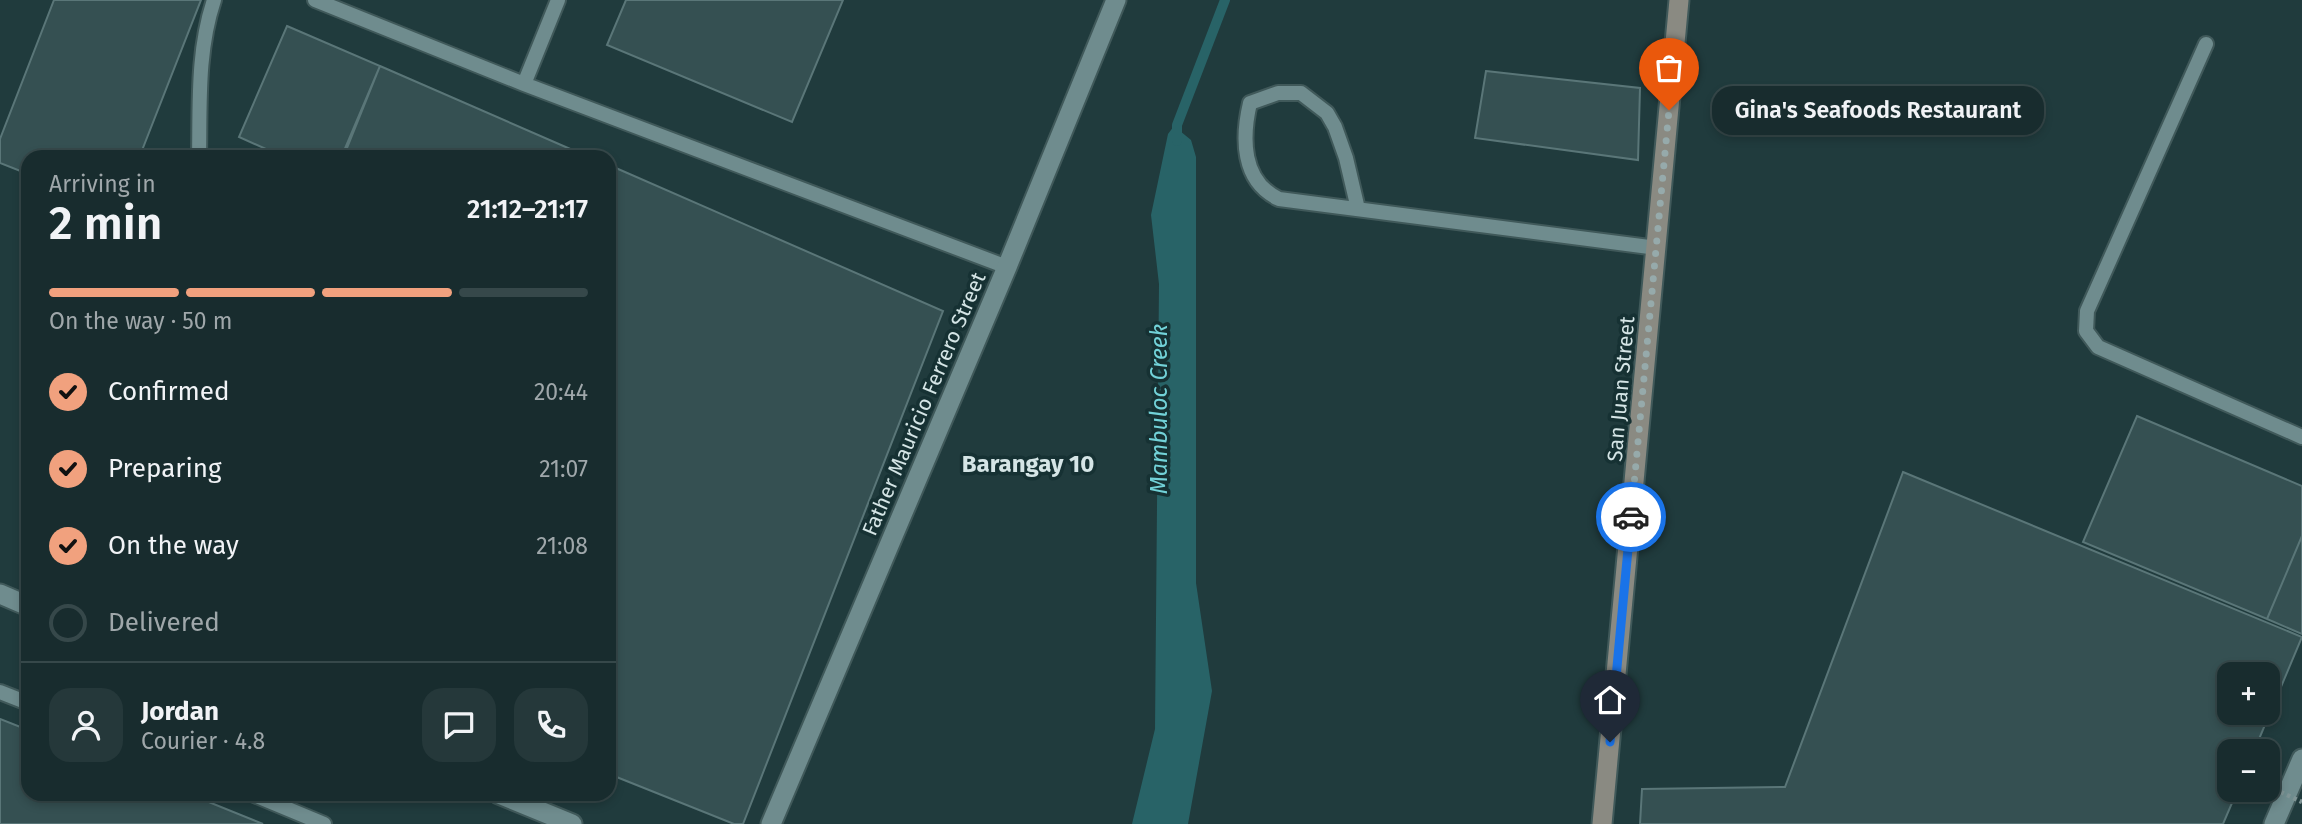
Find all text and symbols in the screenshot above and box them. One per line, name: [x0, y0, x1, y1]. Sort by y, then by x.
pin: [1639, 38, 1699, 110]
icon: bag: [1650, 49, 1688, 87]
callout: Gina's Seafoods Restaurant: [1711, 86, 2044, 134]
text: Gina's Seafoods Restaurant: [1735, 96, 2021, 124]
text: Arriving in: [49, 170, 156, 198]
text: 21:12–21:17: [467, 194, 588, 225]
text: 2 min: [49, 196, 162, 251]
street label: Father Mauricio Ferrero Street: [857, 268, 992, 540]
text: On the way · 50 m: [49, 307, 232, 335]
street label: San Juan Street: [1602, 315, 1640, 463]
water label: Mambuloc Creek: [1145, 324, 1173, 494]
icon: check: [49, 373, 87, 411]
text: Confirmed: [108, 376, 229, 407]
text: 20:44: [534, 378, 588, 406]
icon: check: [49, 450, 87, 488]
district label: Barangay 10: [962, 450, 1094, 478]
text: Preparing: [108, 453, 221, 484]
text: 21:07: [539, 455, 588, 483]
courier: [1596, 482, 1666, 552]
icon: car: [1612, 498, 1650, 536]
icon: check: [49, 527, 87, 565]
text: On the way: [108, 530, 239, 561]
text: 21:08: [536, 532, 588, 560]
text: Delivered: [108, 607, 220, 638]
map controls: [2217, 662, 2280, 802]
button: +: [2217, 662, 2280, 725]
pin: [1580, 670, 1640, 742]
icon: home: [1591, 681, 1629, 719]
button: person: [49, 688, 123, 762]
button: chat: [422, 688, 496, 762]
button: phone: [514, 688, 588, 762]
text: Jordan: [141, 696, 219, 727]
text: Courier · 4.8: [141, 727, 265, 755]
button: −: [2217, 739, 2280, 802]

